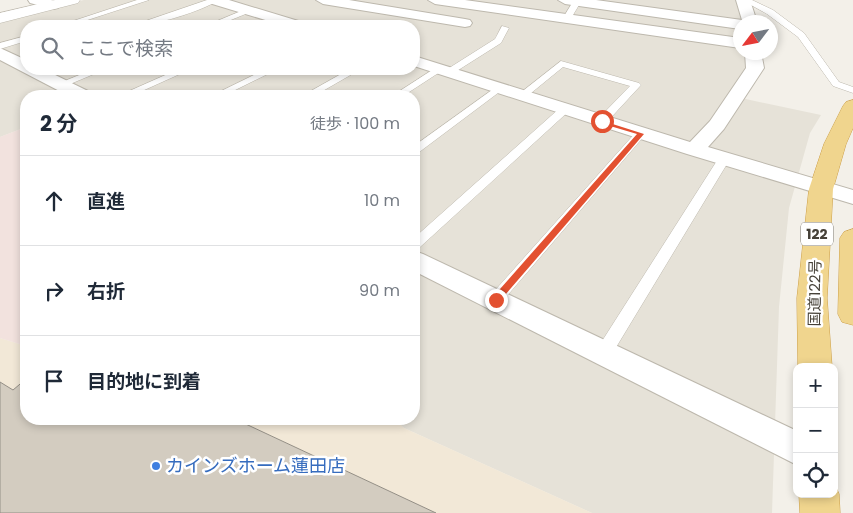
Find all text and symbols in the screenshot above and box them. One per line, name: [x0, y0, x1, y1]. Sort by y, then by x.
north arrow: [733, 15, 778, 60]
search box: [20, 20, 420, 75]
icon: search: [38, 34, 66, 62]
text: ここで検索: [78, 35, 173, 62]
text: 2 分: [40, 109, 77, 138]
route start: [591, 110, 614, 133]
text: 徒歩 · 100 m: [310, 112, 400, 135]
icon: ahead: [40, 187, 68, 215]
text: 直進: [87, 188, 125, 215]
text: 10 m: [364, 189, 400, 212]
road number: 122: [801, 222, 833, 245]
street label: 国道122号: [803, 259, 826, 327]
icon: right: [40, 277, 68, 305]
text: 右折: [87, 278, 125, 305]
text: 90 m: [359, 279, 400, 302]
route end: [485, 289, 508, 312]
map controls: [793, 363, 838, 498]
button: +: [793, 363, 838, 408]
icon: arrive: [40, 367, 68, 395]
text: 目的地に到着: [87, 368, 201, 395]
button: −: [793, 408, 838, 453]
place label: カインズホーム蓮田店: [166, 453, 345, 478]
button: locate: [793, 453, 838, 498]
marker: カインズホーム蓮田店: [150, 460, 162, 472]

